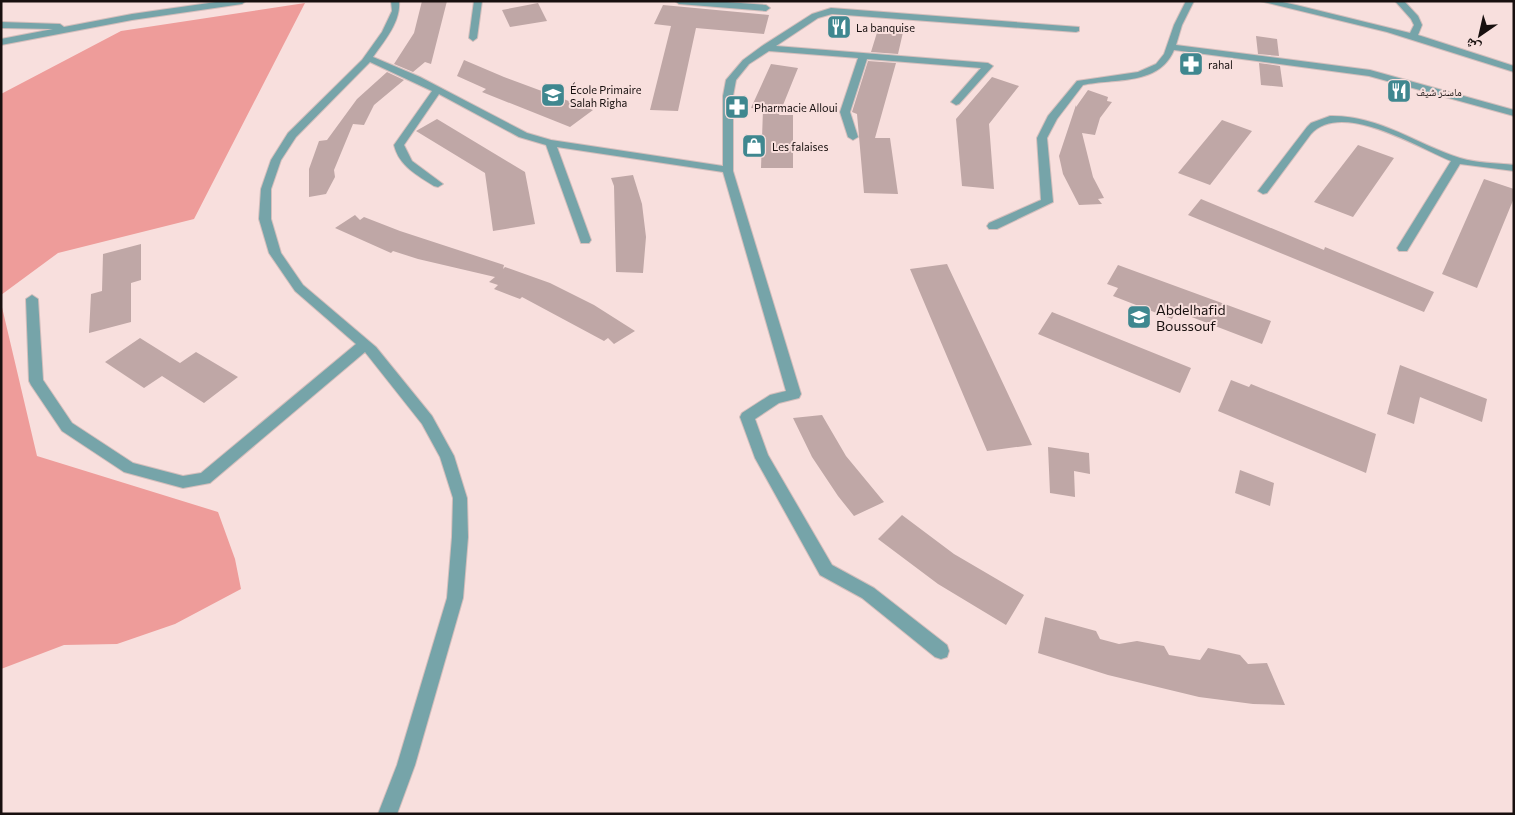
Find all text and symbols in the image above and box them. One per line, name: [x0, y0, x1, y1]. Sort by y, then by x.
north arrow: [1455, 10, 1505, 60]
restaurant icon: La banquise: [826, 14, 852, 40]
place label: La banquise: [856, 21, 915, 34]
text: ش: [1461, 34, 1484, 57]
pharmacy icon: rahal: [1178, 51, 1204, 77]
place label: rahal: [1208, 58, 1233, 71]
restaurant icon: ماستر شيف: [1386, 78, 1412, 104]
school or university icon: École Primaire Salah Righa: [540, 82, 566, 108]
place label: École Primaire Salah Righa: [570, 82, 642, 109]
place label: ماستر شيف: [1416, 85, 1462, 98]
pharmacy icon: Pharmacie Alloui: [724, 94, 750, 120]
place label: Pharmacie Alloui: [754, 101, 838, 114]
shop icon: Les falaises: [741, 133, 767, 159]
place label: Les falaises: [772, 140, 828, 153]
place label: Abdelhafid Boussouf: [1156, 301, 1226, 334]
school or university icon: Abdelhafid Boussouf: [1126, 304, 1152, 330]

